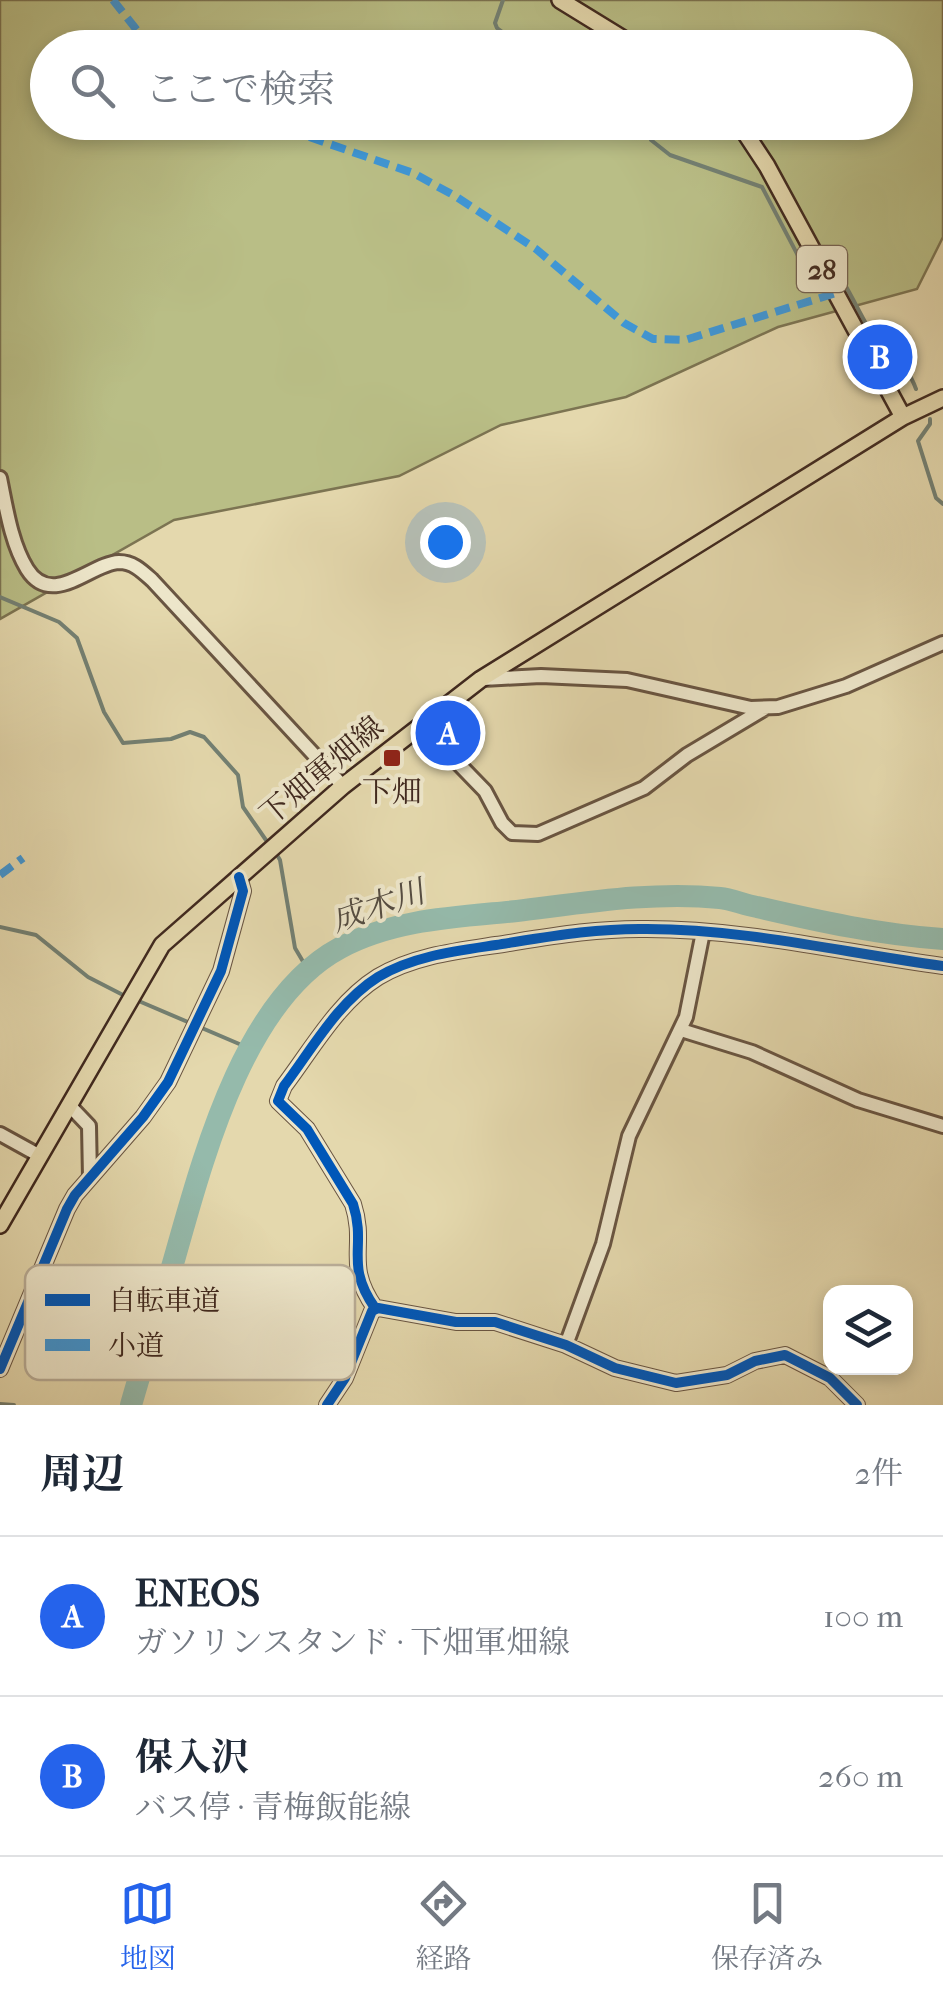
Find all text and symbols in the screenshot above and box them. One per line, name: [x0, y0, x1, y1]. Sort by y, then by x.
search box: [30, 30, 913, 140]
icon: search: [65, 58, 120, 113]
text: ここで検索: [145, 67, 335, 112]
road number: 28: [797, 246, 847, 292]
pin: B: [848, 320, 912, 394]
your location: [420, 517, 471, 568]
pin: A: [416, 696, 480, 770]
street label: 下畑軍畑線: [253, 709, 391, 833]
marker: 下畑: [381, 747, 403, 769]
place label: 下畑: [362, 774, 422, 810]
water label: 成木川: [327, 872, 432, 939]
legend: [25, 1265, 355, 1380]
text: 自転車道: [108, 1284, 220, 1317]
map controls: [823, 1285, 913, 1375]
button: layers: [823, 1285, 913, 1375]
text: 小道: [108, 1329, 164, 1362]
text: 周辺: [40, 1450, 124, 1499]
text: 2件: [855, 1455, 903, 1492]
text: ENEOS: [135, 1571, 260, 1616]
text: A: [62, 1598, 83, 1635]
text: 100 m: [823, 1598, 903, 1635]
text: ガソリンスタンド · 下畑軍畑線: [135, 1624, 570, 1661]
text: 保入沢: [135, 1735, 249, 1780]
text: B: [62, 1758, 83, 1795]
text: 260 m: [818, 1758, 903, 1795]
text: バス停 · 青梅飯能線: [135, 1789, 411, 1826]
tab: 地図: [120, 1876, 176, 1976]
tab: 経路: [415, 1876, 471, 1976]
tab: 保存済み: [711, 1876, 823, 1976]

